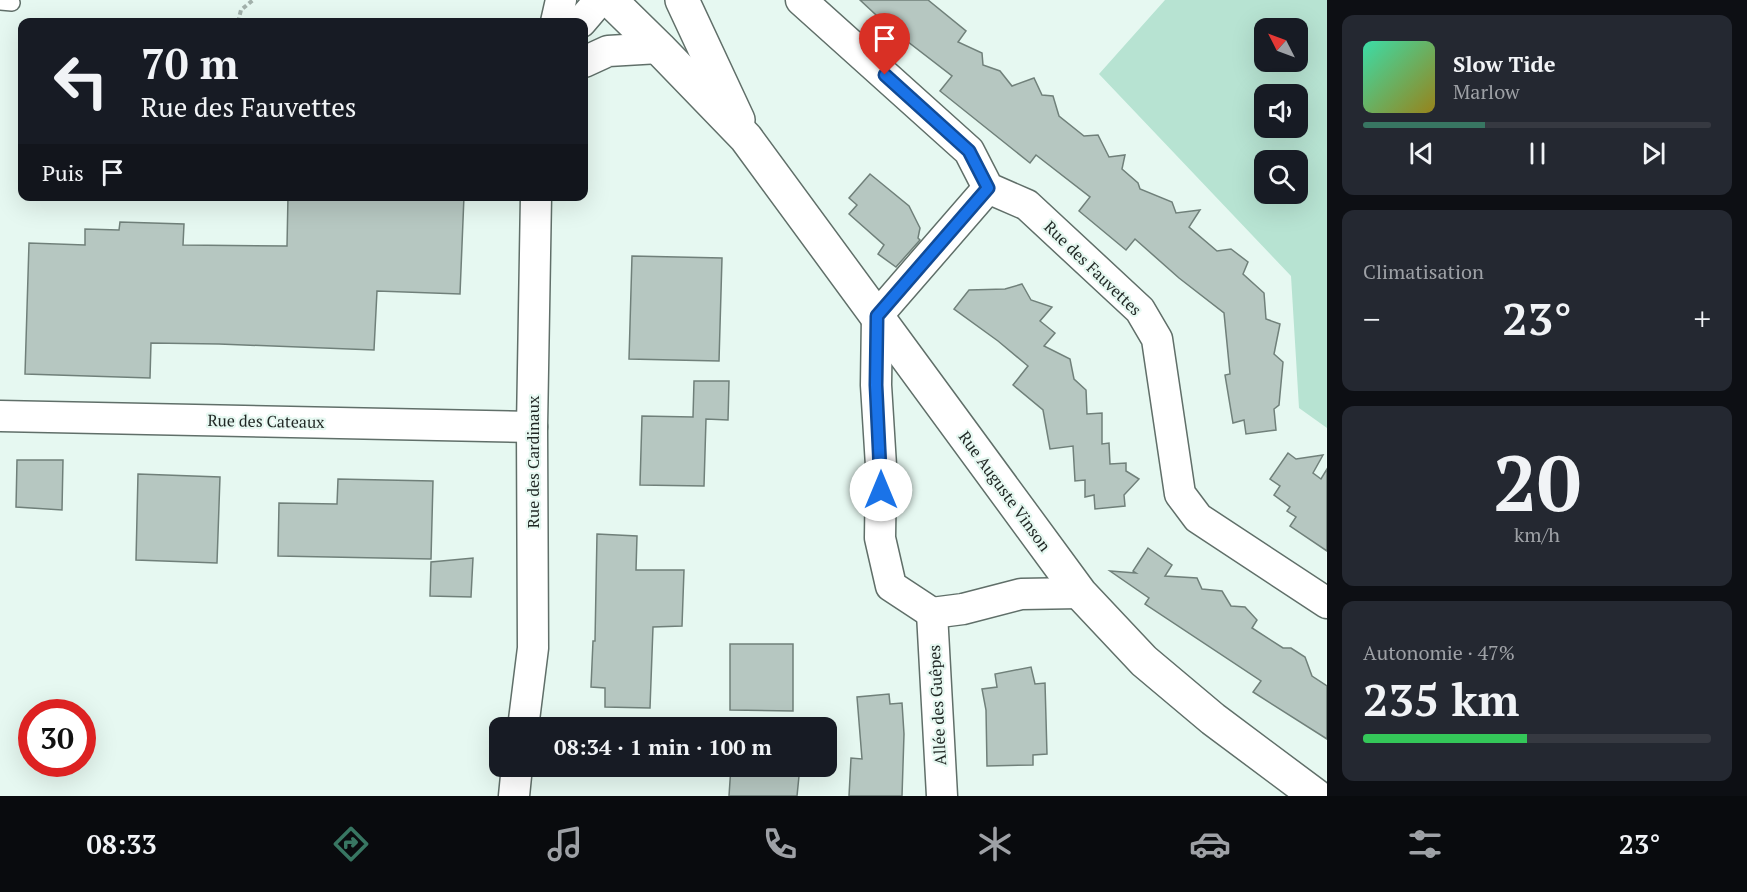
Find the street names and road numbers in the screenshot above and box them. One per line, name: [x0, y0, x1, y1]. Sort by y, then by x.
street label: Rue des Fauvettes: [1039, 216, 1147, 320]
street label: Rue des Cardinaux: [522, 395, 544, 528]
street label: Rue des Cateaux: [207, 409, 325, 433]
street label: Rue Auguste Vinson: [954, 426, 1056, 556]
street label: Allée des Guêpes: [923, 644, 951, 766]

